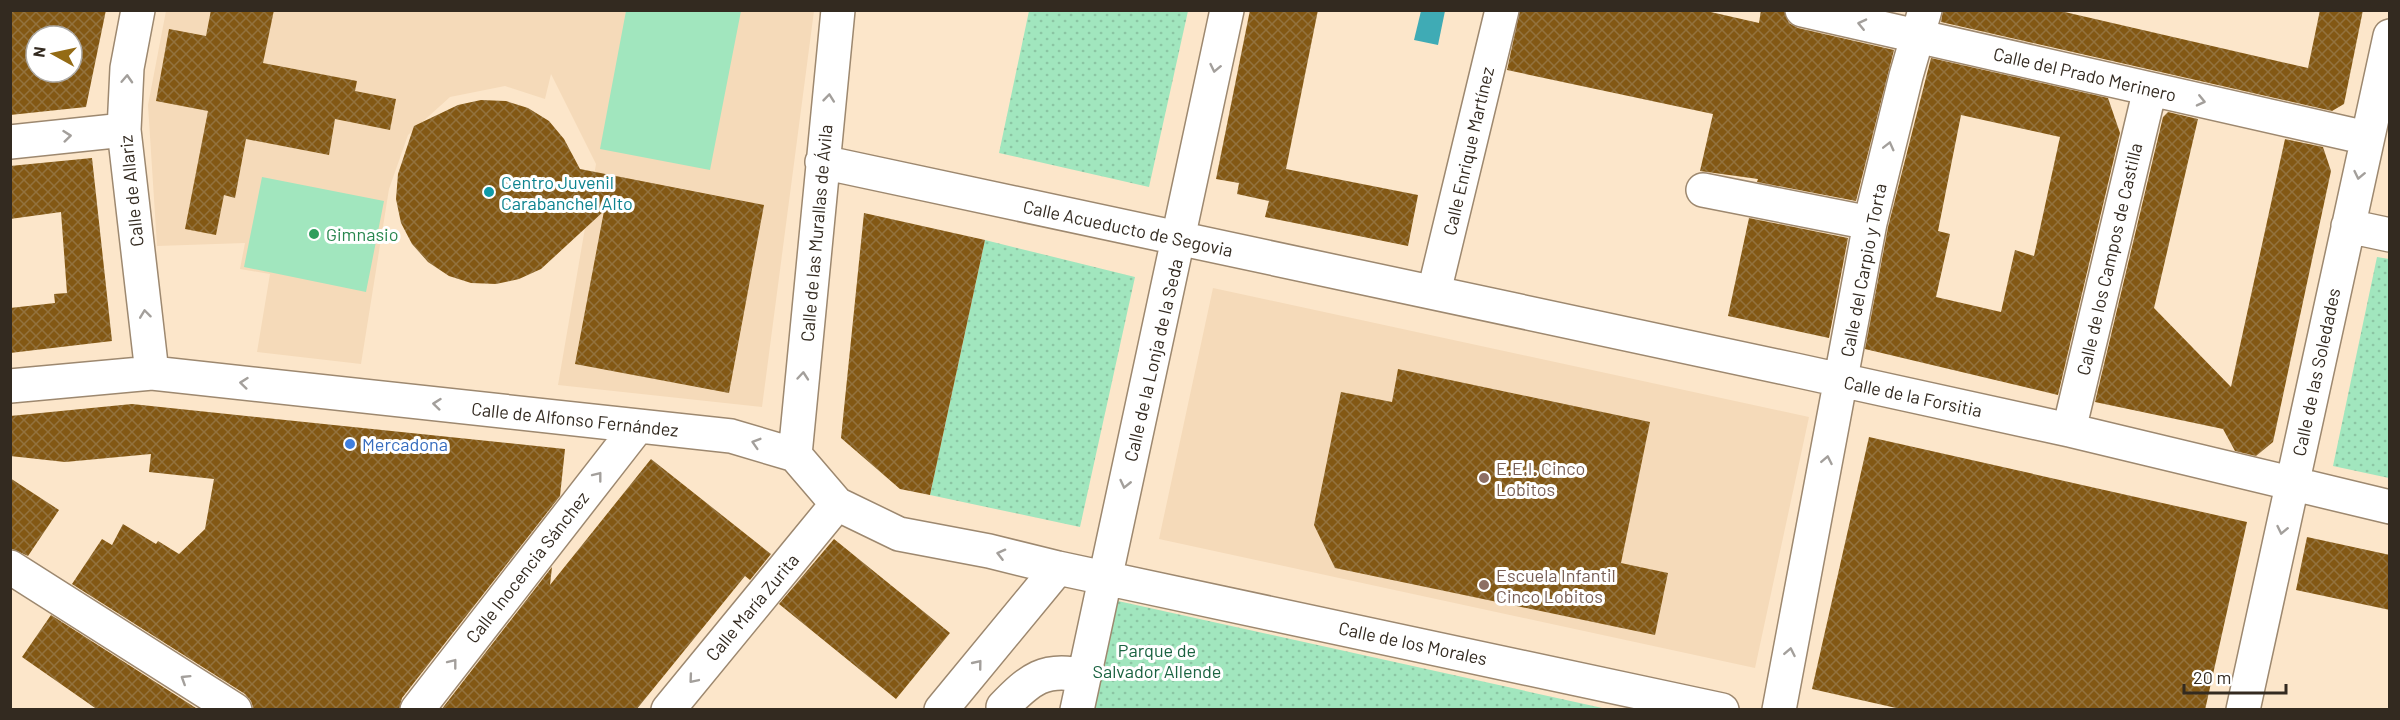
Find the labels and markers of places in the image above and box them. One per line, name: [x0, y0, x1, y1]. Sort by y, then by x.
place label: Centro Juvenil Carabanchel Alto: [501, 171, 633, 214]
marker: Centro Juvenil Carabanchel Alto: [482, 185, 496, 199]
place label: Gimnasio: [326, 223, 398, 245]
marker: Gimnasio: [307, 227, 321, 241]
place label: Mercadona: [362, 433, 448, 455]
marker: Mercadona: [343, 437, 357, 451]
place label: E.E.I. Cinco Lobitos: [1496, 457, 1585, 500]
marker: E.E.I. Cinco Lobitos: [1477, 471, 1491, 485]
place label: Escuela Infantil Cinco Lobitos: [1496, 564, 1616, 607]
marker: Escuela Infantil Cinco Lobitos: [1477, 578, 1491, 592]

